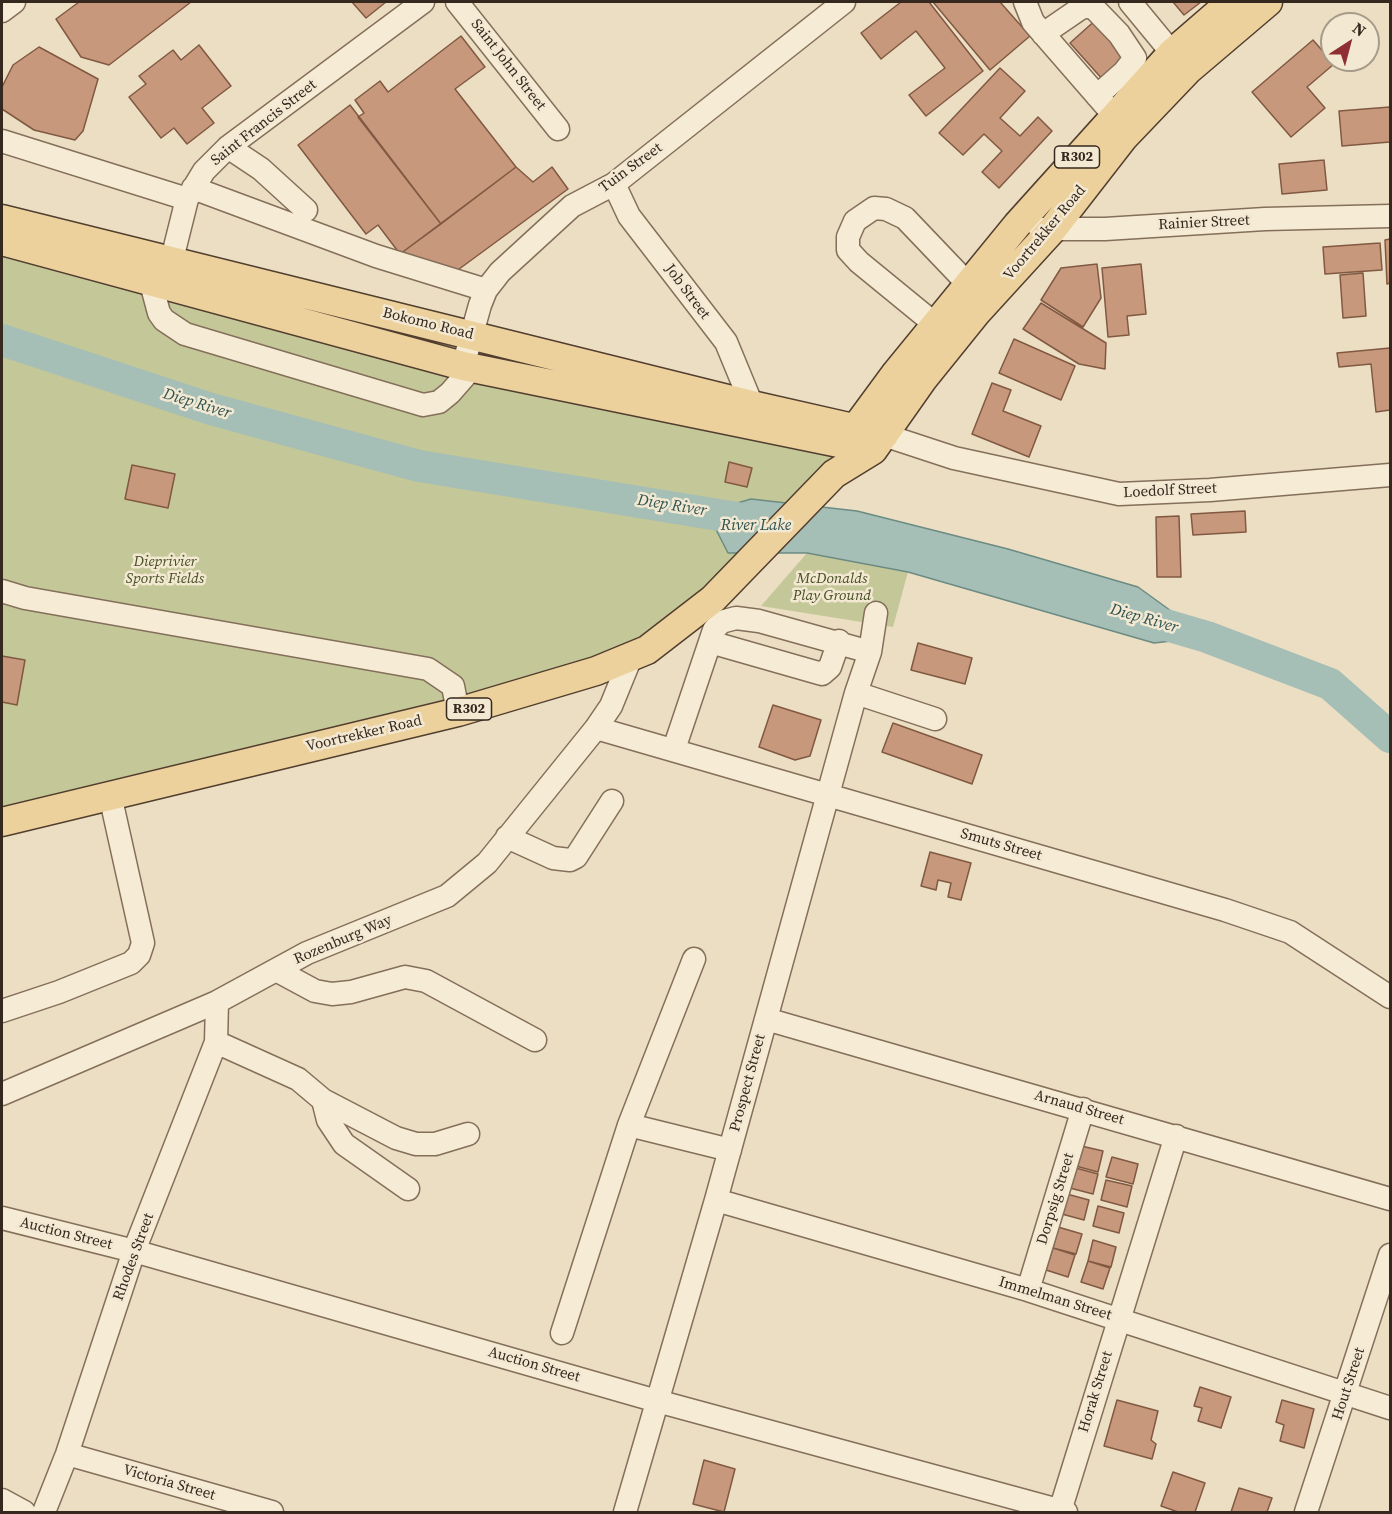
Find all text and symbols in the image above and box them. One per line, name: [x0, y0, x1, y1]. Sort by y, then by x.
north arrow: [1320, 12, 1380, 72]
street label: Saint John Street: [467, 16, 549, 114]
text: N: [1348, 17, 1371, 41]
street label: Saint Francis Street: [208, 76, 320, 170]
street label: Tuin Street: [596, 139, 666, 197]
road number: R302: [1054, 146, 1100, 168]
street label: Voortrekker Road: [1000, 182, 1090, 284]
street label: Rainier Street: [1158, 212, 1250, 234]
street label: Job Street: [660, 261, 714, 323]
street label: Bokomo Road: [381, 304, 475, 344]
water label: Diep River: [161, 385, 233, 423]
street label: Loedolf Street: [1123, 480, 1217, 502]
water label: Diep River: [636, 491, 708, 521]
water label: River Lake: [721, 516, 791, 536]
park label: Dieprivier Sports Fields: [126, 553, 204, 588]
park label: McDonalds Play Ground: [793, 570, 871, 605]
water label: Diep River: [1108, 600, 1180, 638]
road number: R302: [446, 698, 492, 720]
street label: Voortrekker Road: [304, 712, 424, 756]
street label: Smuts Street: [958, 825, 1044, 865]
street label: Rozenburg Way: [291, 911, 395, 969]
street label: Prospect Street: [726, 1032, 770, 1134]
street label: Arnaud Street: [1032, 1087, 1126, 1129]
street label: Dorpsig Street: [1034, 1151, 1078, 1247]
street label: Rhodes Street: [110, 1211, 158, 1303]
street label: Auction Street: [18, 1214, 114, 1254]
street label: Immelman Street: [996, 1273, 1114, 1325]
street label: Auction Street: [486, 1343, 582, 1387]
street label: Hout Street: [1329, 1345, 1369, 1423]
street label: Horak Street: [1075, 1349, 1117, 1435]
street label: Victoria Street: [121, 1461, 217, 1505]

